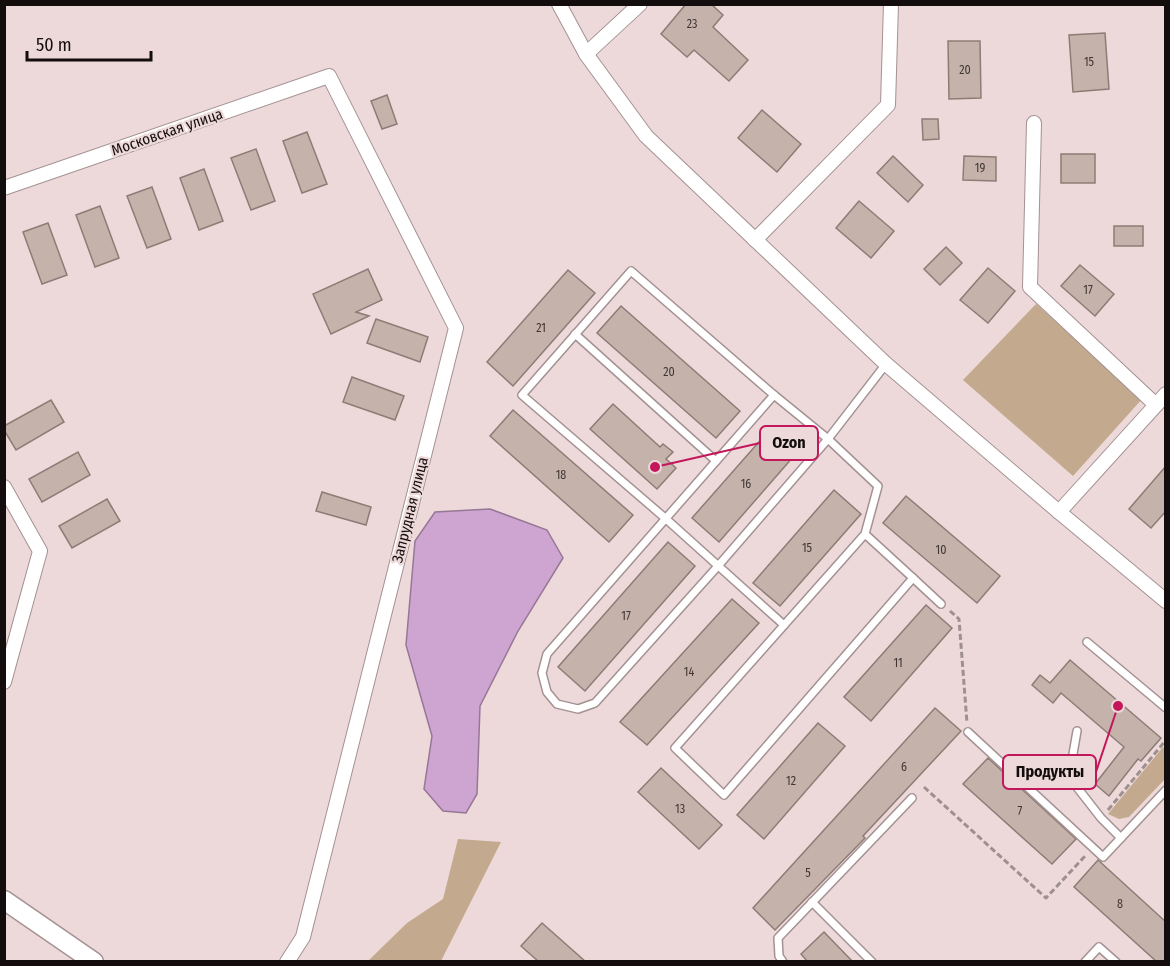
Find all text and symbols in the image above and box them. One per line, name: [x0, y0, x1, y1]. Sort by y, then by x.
house number: 23: [687, 17, 697, 31]
scale bar: [27, 24, 152, 62]
text: 50 m: [36, 34, 72, 56]
house number: 15: [1084, 55, 1095, 69]
house number: 20: [959, 63, 971, 77]
street label: Московская улица: [109, 105, 225, 159]
house number: 19: [975, 161, 985, 175]
house number: 17: [1083, 283, 1093, 297]
house number: 21: [536, 321, 546, 335]
house number: 20: [663, 365, 675, 379]
callout: Ozon: [760, 426, 818, 460]
text: Ozon: [772, 433, 806, 452]
street label: Запрудная улица: [388, 455, 432, 565]
house number: 18: [556, 468, 566, 482]
house number: 16: [741, 477, 751, 491]
house number: 15: [802, 541, 813, 555]
house number: 10: [936, 543, 946, 557]
house number: 17: [621, 609, 631, 623]
house number: 11: [893, 656, 903, 670]
house number: 14: [684, 665, 694, 679]
callout: Продукты: [1003, 755, 1096, 789]
house number: 6: [901, 760, 907, 774]
text: Продукты: [1016, 762, 1084, 781]
house number: 12: [786, 774, 796, 788]
house number: 13: [675, 802, 685, 816]
house number: 7: [1018, 804, 1023, 818]
house number: 5: [805, 866, 811, 880]
house number: 8: [1117, 897, 1123, 911]

